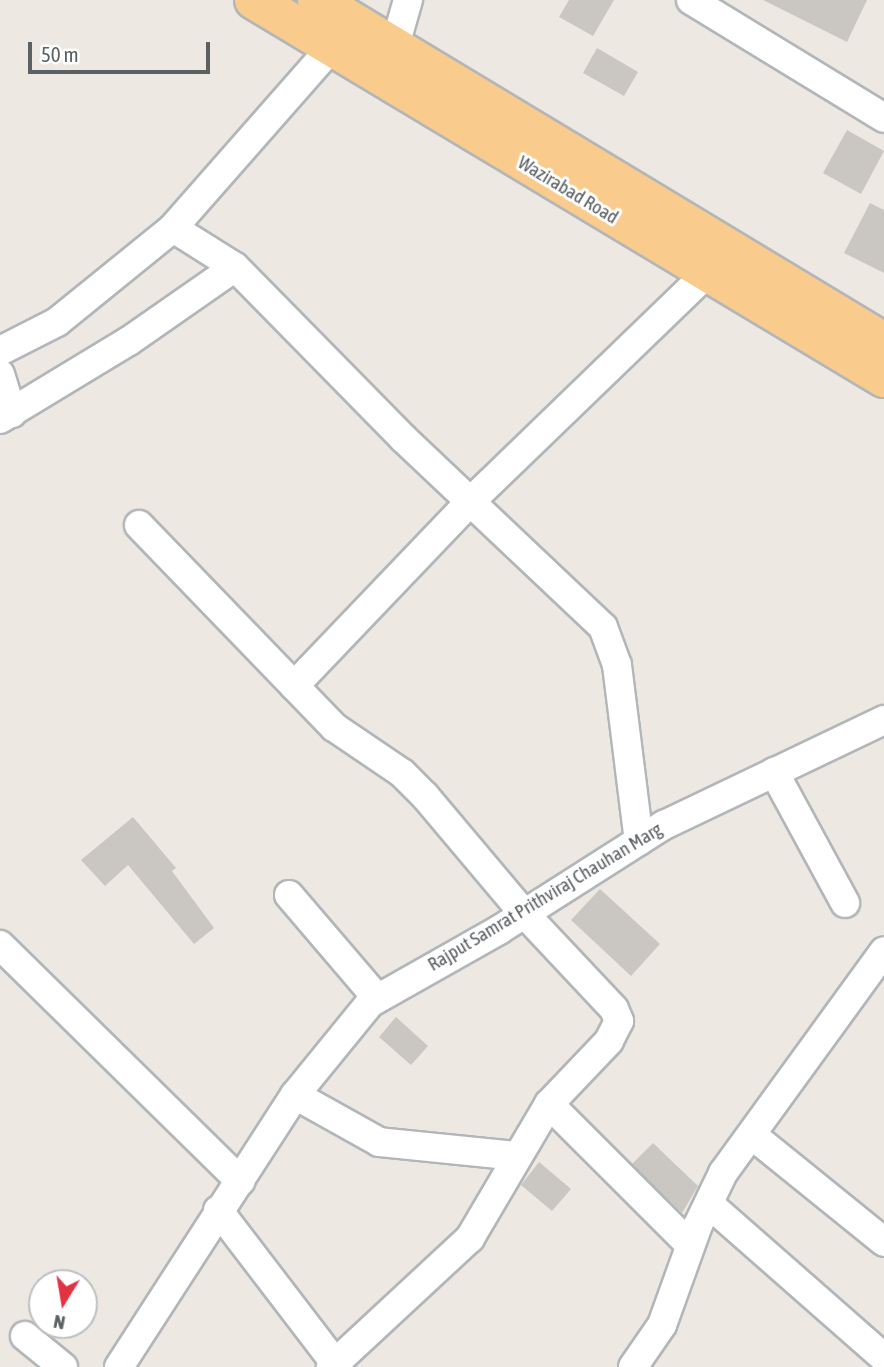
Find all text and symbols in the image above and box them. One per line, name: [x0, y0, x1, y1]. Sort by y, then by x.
scale bar: [32, 28, 214, 72]
text: 50 m: [41, 42, 79, 66]
street label: Wazirabad Road: [514, 151, 622, 229]
street label: Rajput Samrat Prithviraj Chauhan Marg: [424, 818, 666, 976]
north arrow: [28, 1269, 98, 1339]
text: N: [52, 1311, 67, 1335]

